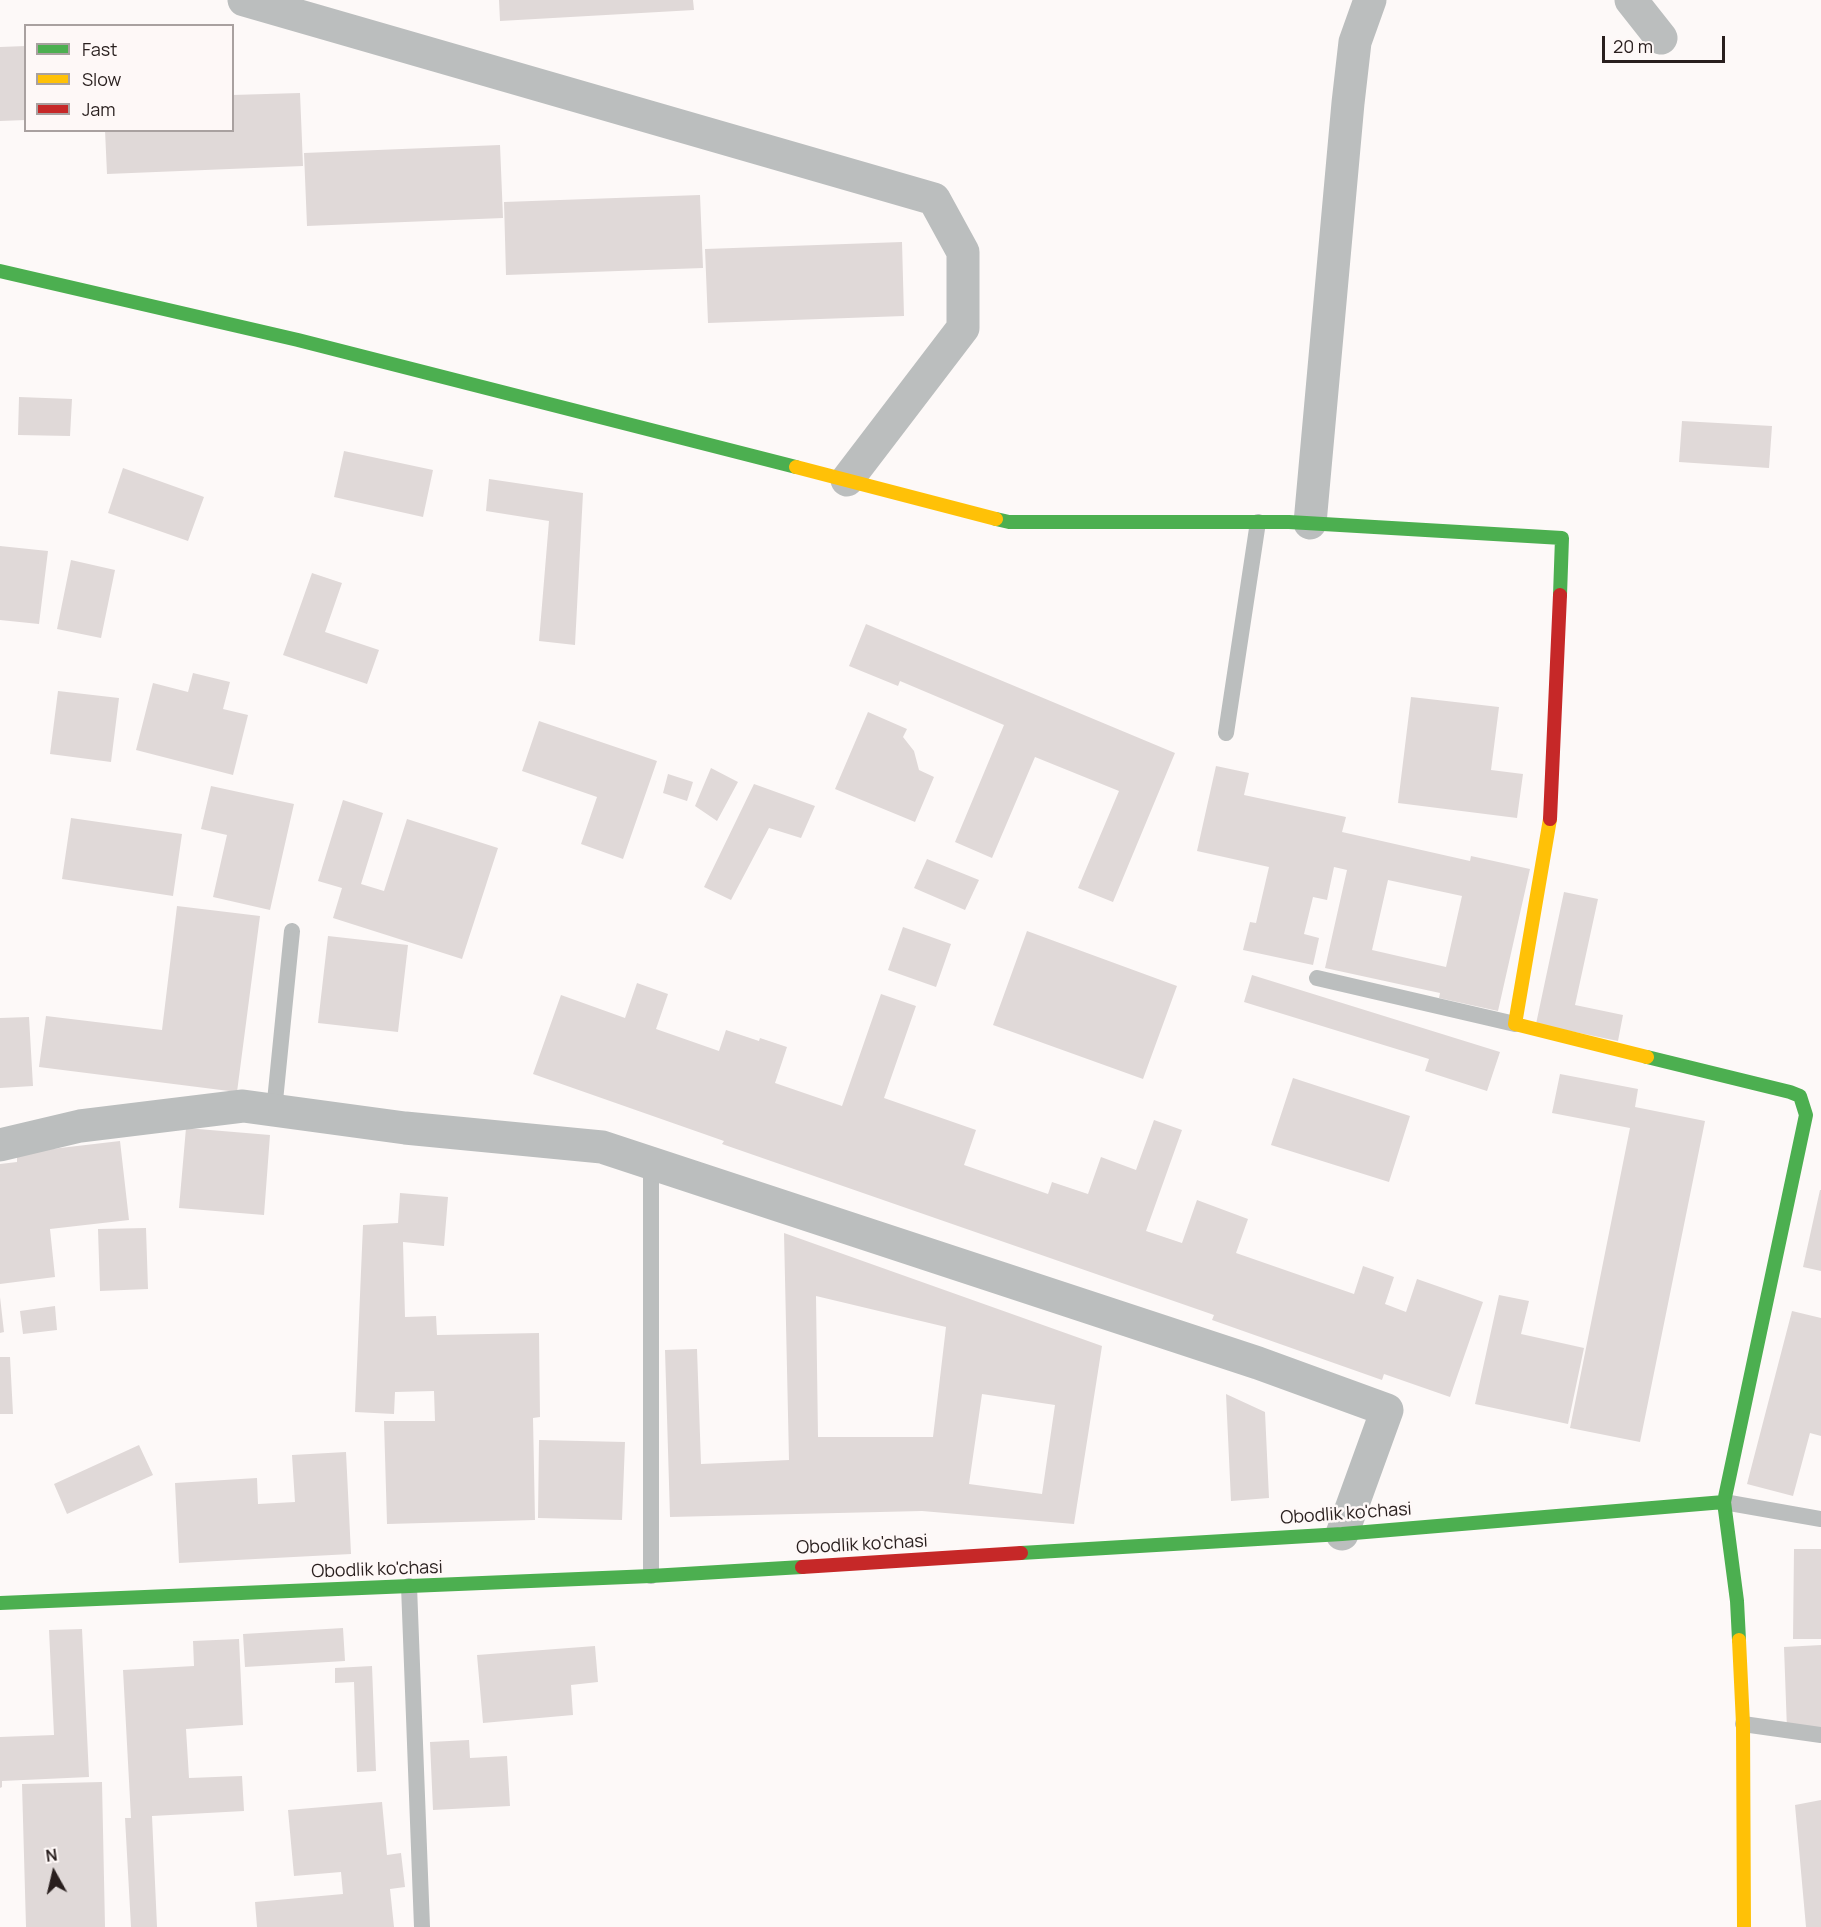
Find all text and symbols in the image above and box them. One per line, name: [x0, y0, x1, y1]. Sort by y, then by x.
legend: [24, 24, 234, 132]
scale bar: [1605, 24, 1728, 62]
text: 20 m: [1613, 34, 1653, 58]
text: Fast: [82, 37, 117, 61]
text: Slow: [82, 67, 121, 91]
text: Jam: [82, 97, 116, 121]
street label: Obodlik ko'chasi: [1280, 1499, 1412, 1529]
street label: Obodlik ko'chasi: [796, 1531, 928, 1559]
street label: Obodlik ko'chasi: [311, 1557, 443, 1583]
north arrow: [24, 1843, 84, 1903]
text: N: [44, 1843, 59, 1867]

